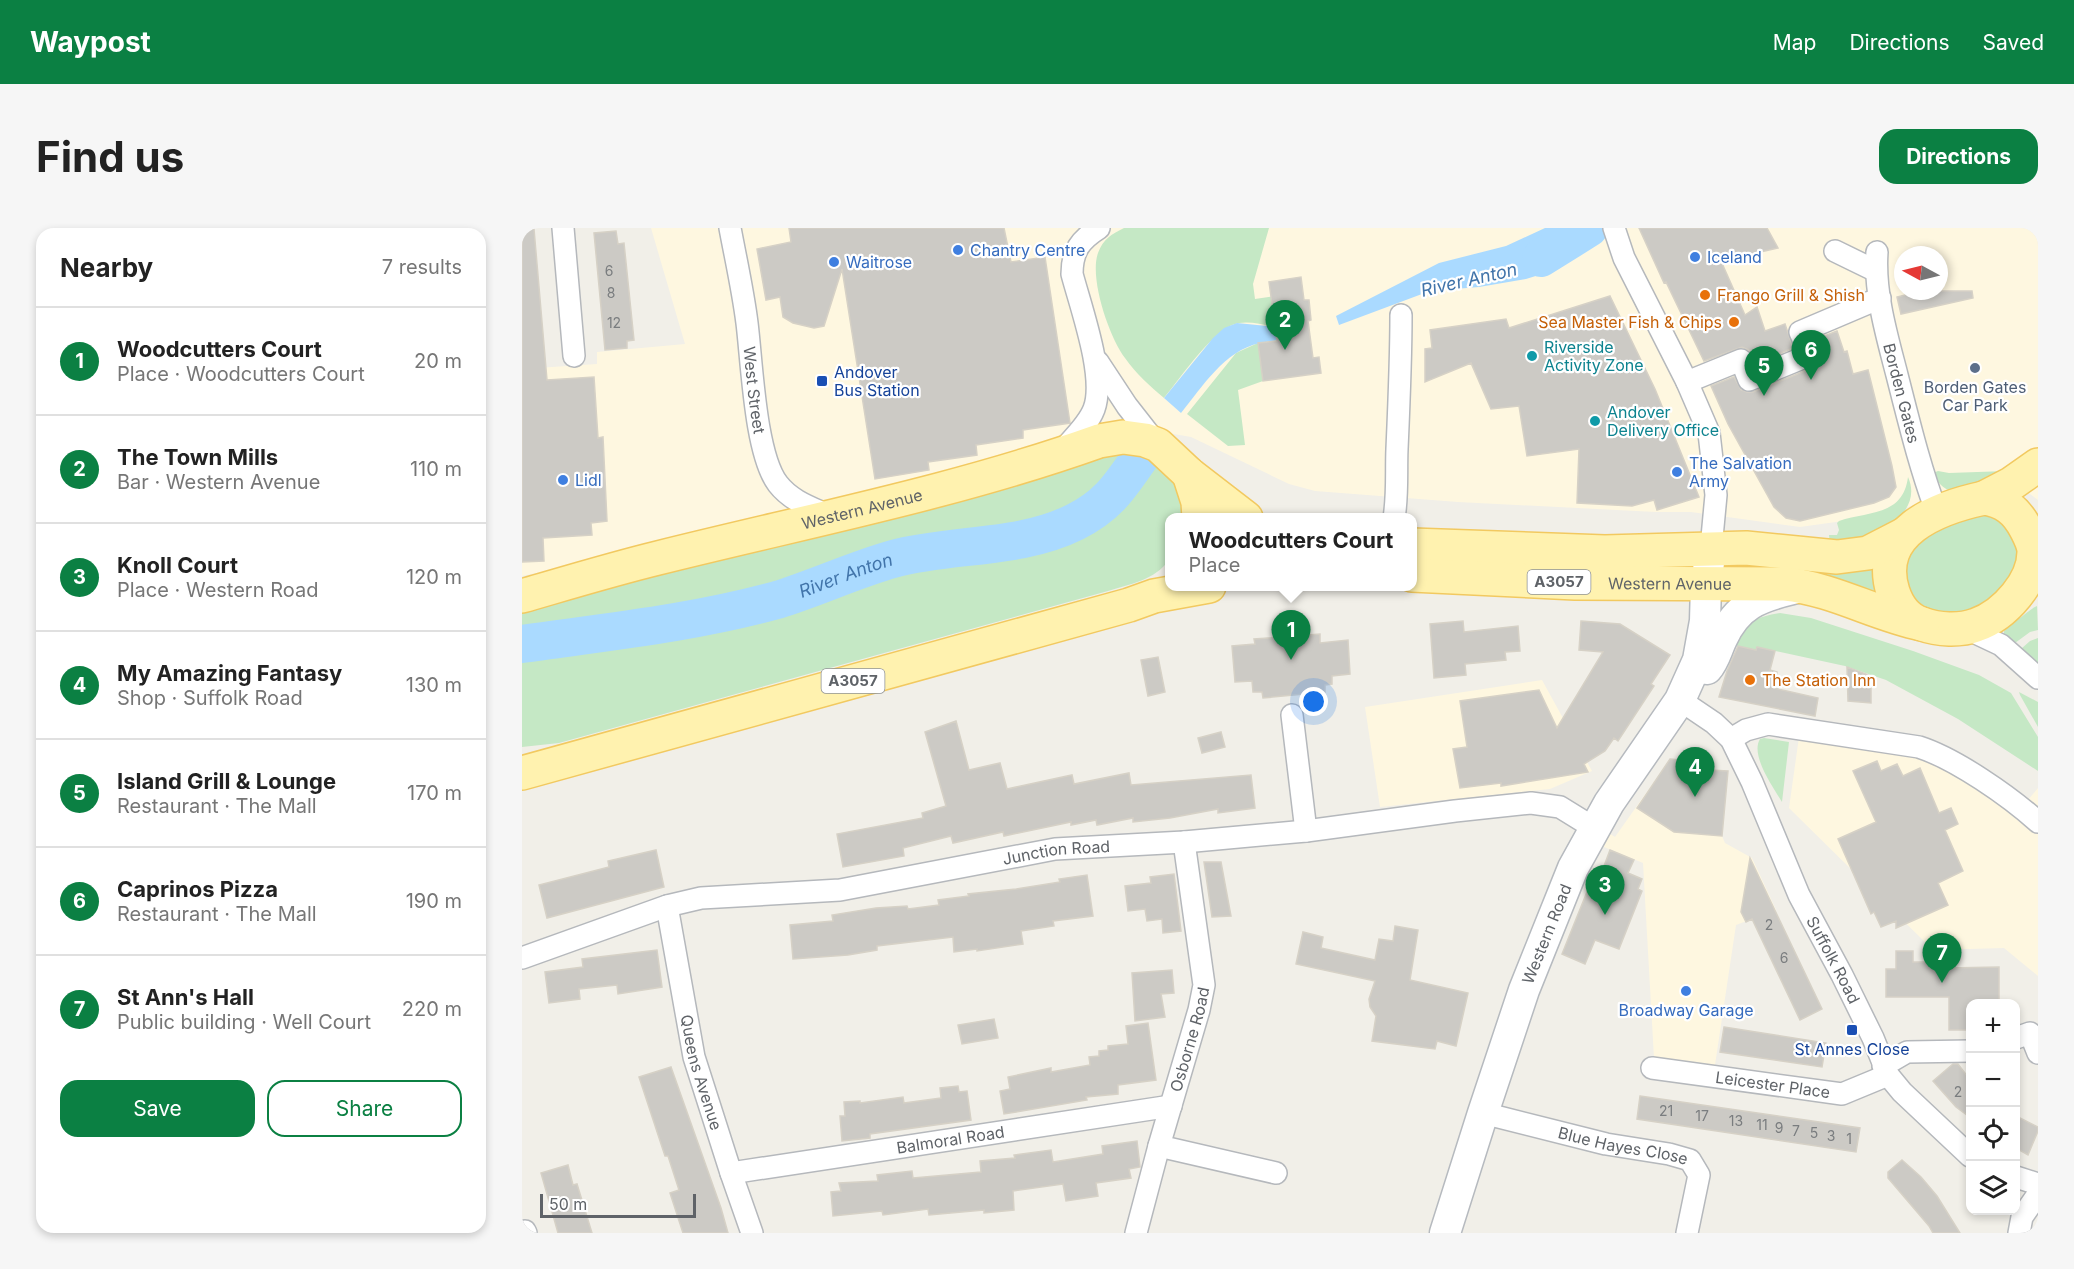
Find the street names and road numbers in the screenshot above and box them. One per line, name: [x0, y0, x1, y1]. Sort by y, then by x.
street label: Borden Gates: [1879, 341, 1924, 446]
street label: West Street: [739, 346, 770, 435]
street label: Western Avenue: [800, 485, 924, 533]
road number: A3057: [1528, 570, 1590, 594]
street label: Western Avenue: [1608, 573, 1732, 594]
road number: A3057: [822, 669, 884, 693]
street label: Junction Road: [1001, 836, 1111, 869]
street label: Western Road: [1518, 881, 1576, 987]
street label: Suffolk Road: [1802, 913, 1864, 1007]
street label: Osborne Road: [1165, 985, 1213, 1094]
street label: Queens Avenue: [677, 1013, 727, 1133]
street label: Leicester Place: [1714, 1067, 1832, 1102]
street label: Balmoral Road: [895, 1121, 1006, 1158]
street label: Blue Hayes Close: [1556, 1122, 1690, 1169]

